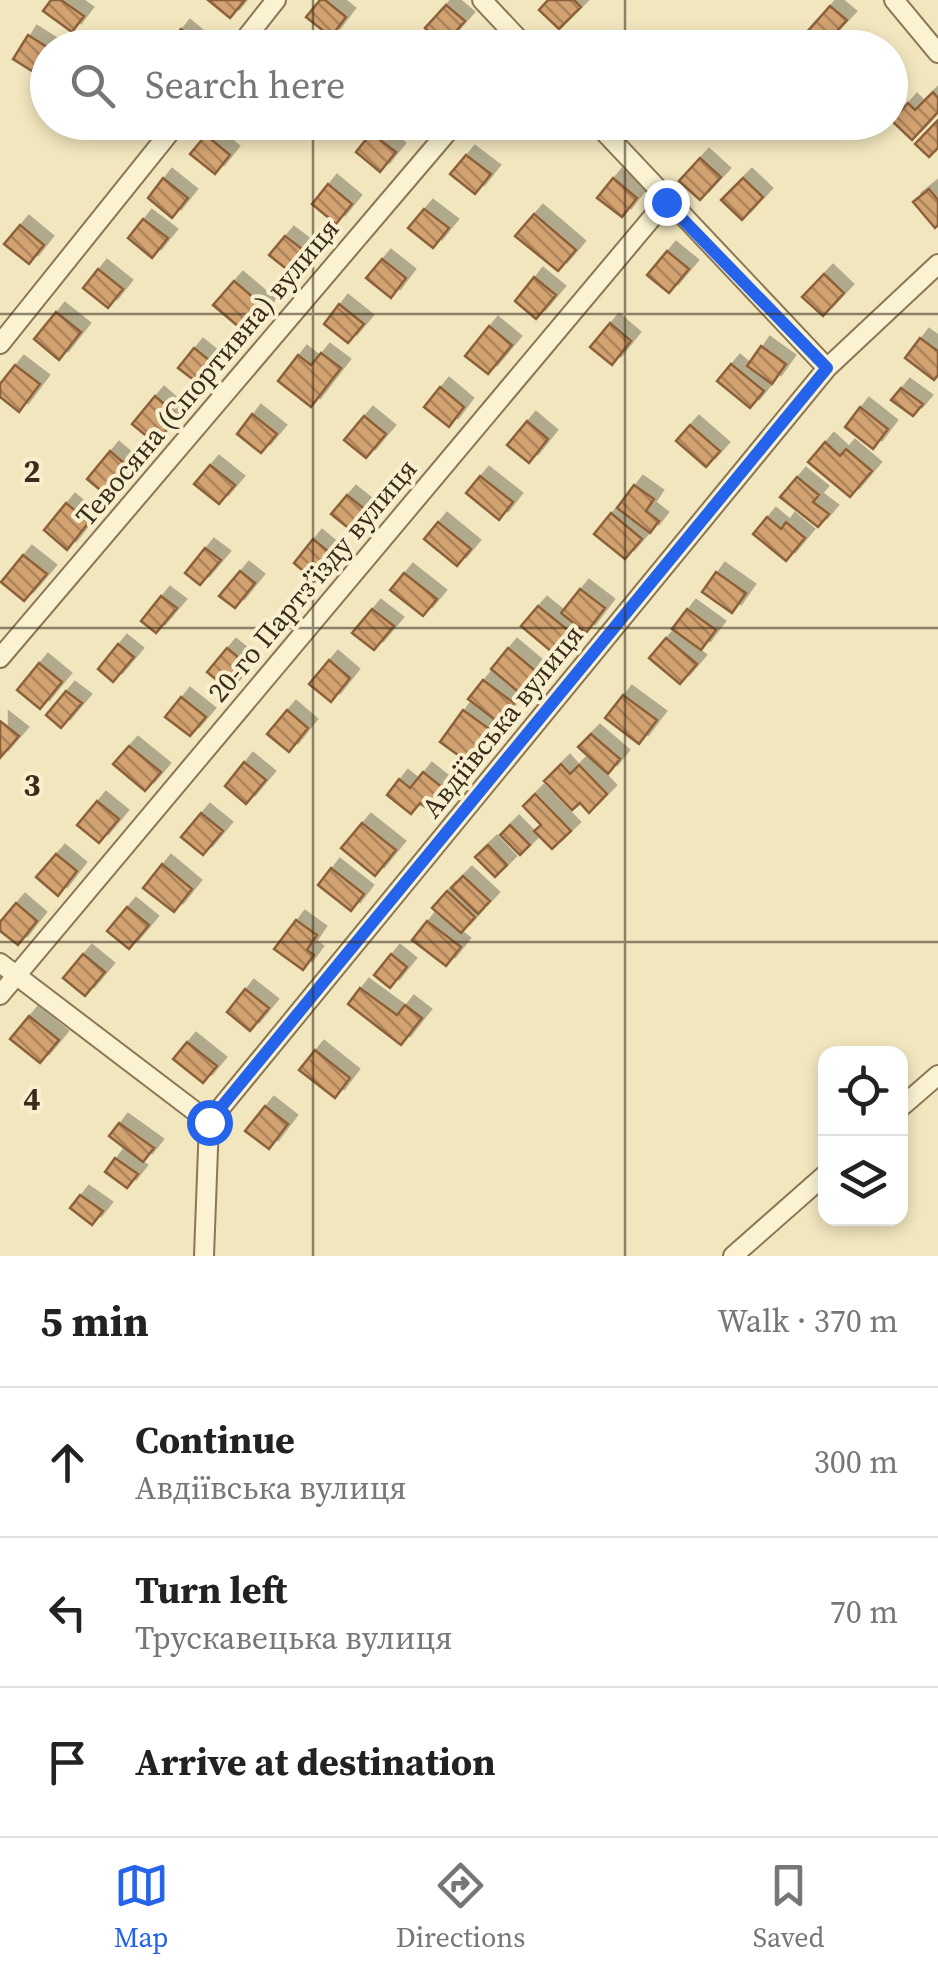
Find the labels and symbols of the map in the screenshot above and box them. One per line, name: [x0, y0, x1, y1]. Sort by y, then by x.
route end: [644, 180, 690, 226]
street label: Тевосяна (Спортивна) вулиця: [67, 210, 347, 534]
text: 2: [23, 449, 41, 493]
street label: 20-го Партз’їзду вулиця: [199, 450, 425, 710]
street label: Авдіївська вулиця: [412, 617, 592, 825]
text: 3: [23, 763, 41, 807]
text: 4: [23, 1077, 41, 1121]
route start: [187, 1100, 233, 1146]

